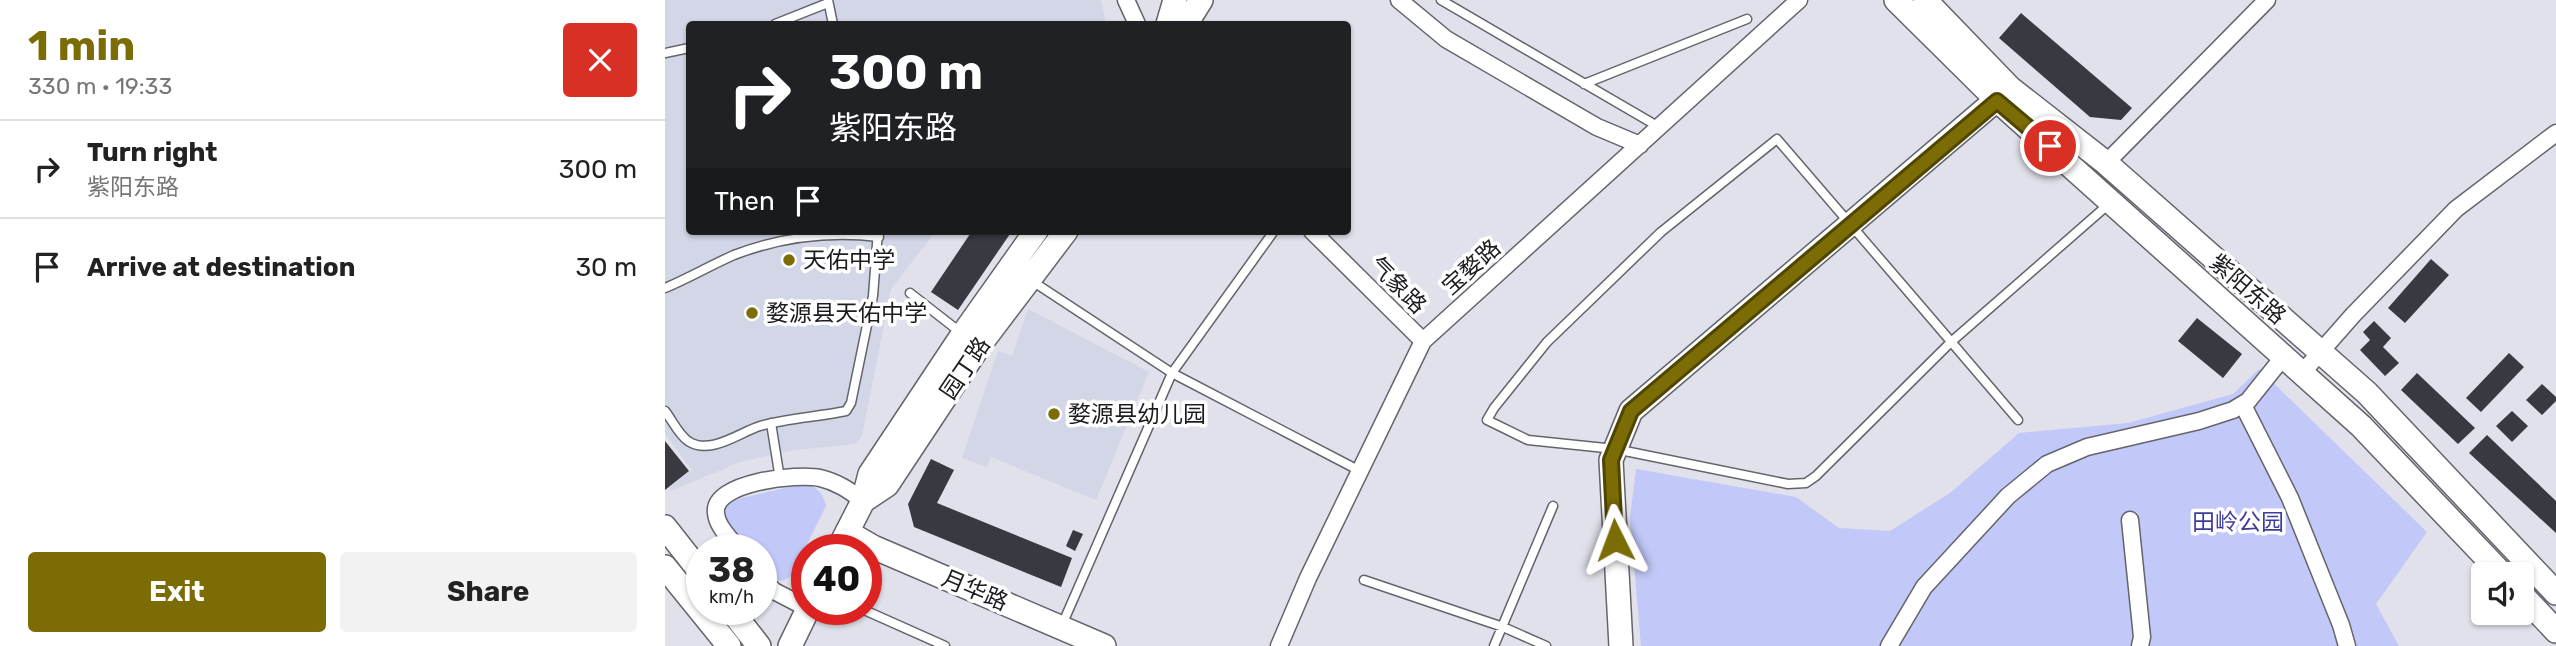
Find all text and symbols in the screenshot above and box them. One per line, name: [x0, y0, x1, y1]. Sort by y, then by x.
text: 1 min: [28, 21, 135, 71]
button: close: [563, 23, 637, 97]
text: 300 m: [829, 43, 983, 101]
icon: right: [714, 49, 805, 140]
text: 330 m · 19:33: [28, 72, 172, 100]
text: 紫阳东路: [829, 109, 957, 147]
pin: [2020, 116, 2080, 176]
icon: arrive: [2031, 127, 2069, 165]
text: Turn right: [87, 137, 217, 168]
icon: right: [28, 150, 66, 188]
text: 300 m: [559, 154, 637, 185]
text: 紫阳东路: [87, 173, 179, 201]
icon: arrive: [789, 182, 827, 220]
text: Then: [714, 186, 775, 217]
street label: 宝婺路: [1436, 234, 1506, 300]
place label: 天佑中学: [803, 246, 895, 274]
icon: arrive: [28, 248, 66, 286]
street label: 紫阳东路: [2204, 248, 2292, 330]
street label: 气象路: [1364, 251, 1432, 319]
text: Arrive at destination: [87, 252, 355, 283]
text: 30 m: [575, 252, 637, 283]
marker: 天佑中学: [781, 252, 797, 268]
place label: 婺源县天佑中学: [766, 299, 927, 327]
marker: 婺源县天佑中学: [744, 305, 760, 321]
street label: 园丁路: [934, 332, 996, 404]
place label: 婺源县幼儿园: [1068, 400, 1206, 428]
marker: 婺源县幼儿园: [1046, 406, 1062, 422]
position arrow: [1578, 503, 1652, 577]
park label: 田岭公园: [2192, 508, 2284, 536]
speed limit sign: 40: [791, 534, 882, 625]
text: 38: [708, 549, 755, 591]
button: Exit: [28, 552, 326, 632]
button: Share: [340, 552, 637, 632]
map controls: [2471, 562, 2534, 625]
button: sound: [2471, 562, 2534, 625]
street label: 月华路: [938, 564, 1012, 616]
text: km/h: [709, 586, 754, 608]

